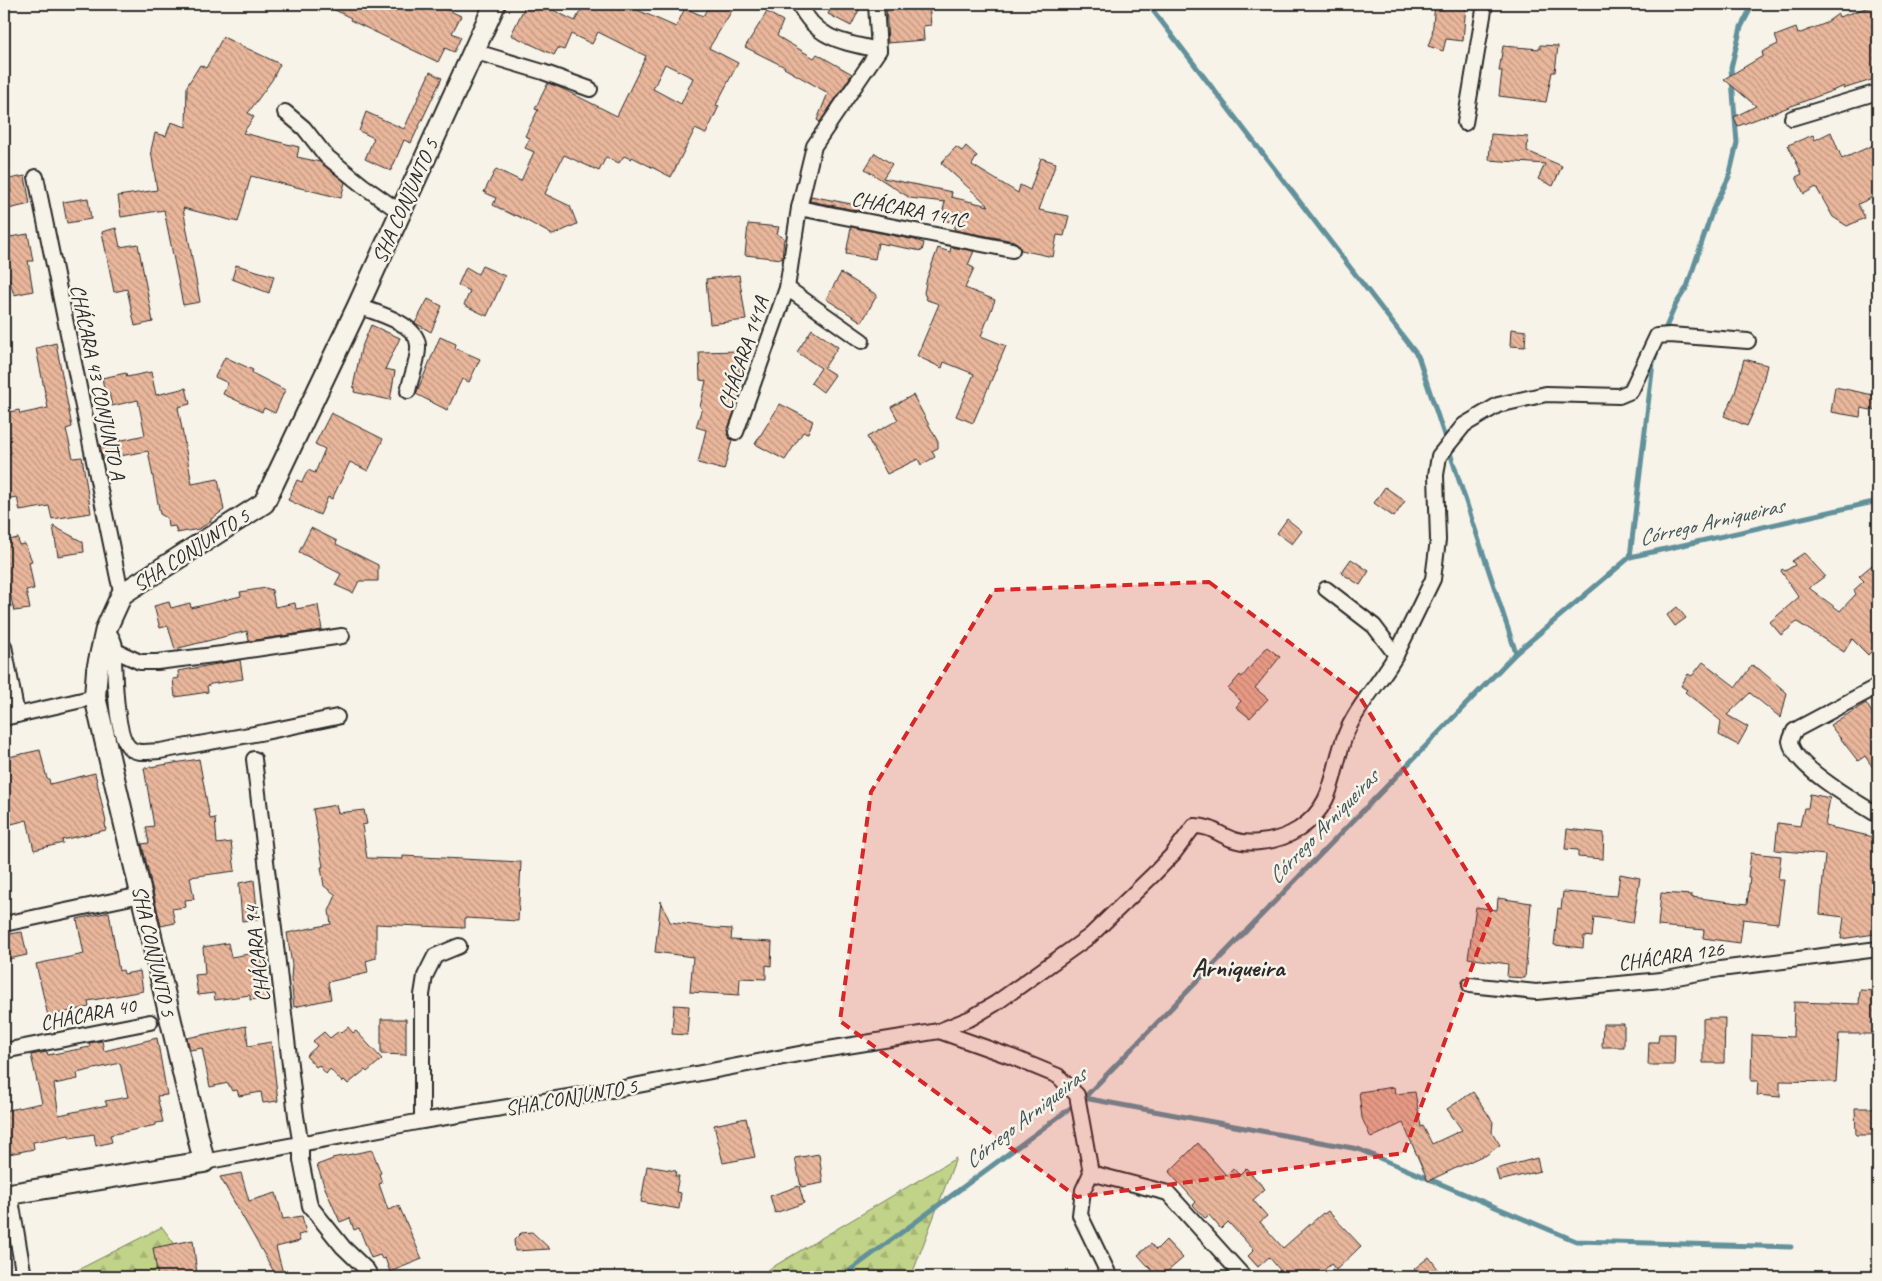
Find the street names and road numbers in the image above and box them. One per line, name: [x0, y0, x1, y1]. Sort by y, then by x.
street label: SHA CONJUNTO 5: [366, 133, 445, 267]
street label: CHÁCARA 141C: [849, 185, 971, 233]
street label: CHÁCARA 43 CONJUNTO A: [65, 282, 132, 483]
street label: CHÁCARA 141A: [712, 292, 775, 413]
street label: SHA CONJUNTO 5: [128, 502, 255, 597]
street label: SHA CONJUNTO 5: [126, 883, 182, 1021]
street label: CHÁCARA 94: [238, 902, 276, 1004]
street label: CHÁCARA 126: [1616, 936, 1726, 976]
street label: CHÁCARA 40: [38, 992, 140, 1036]
street label: SHA CONJUNTO 5: [503, 1072, 641, 1121]

